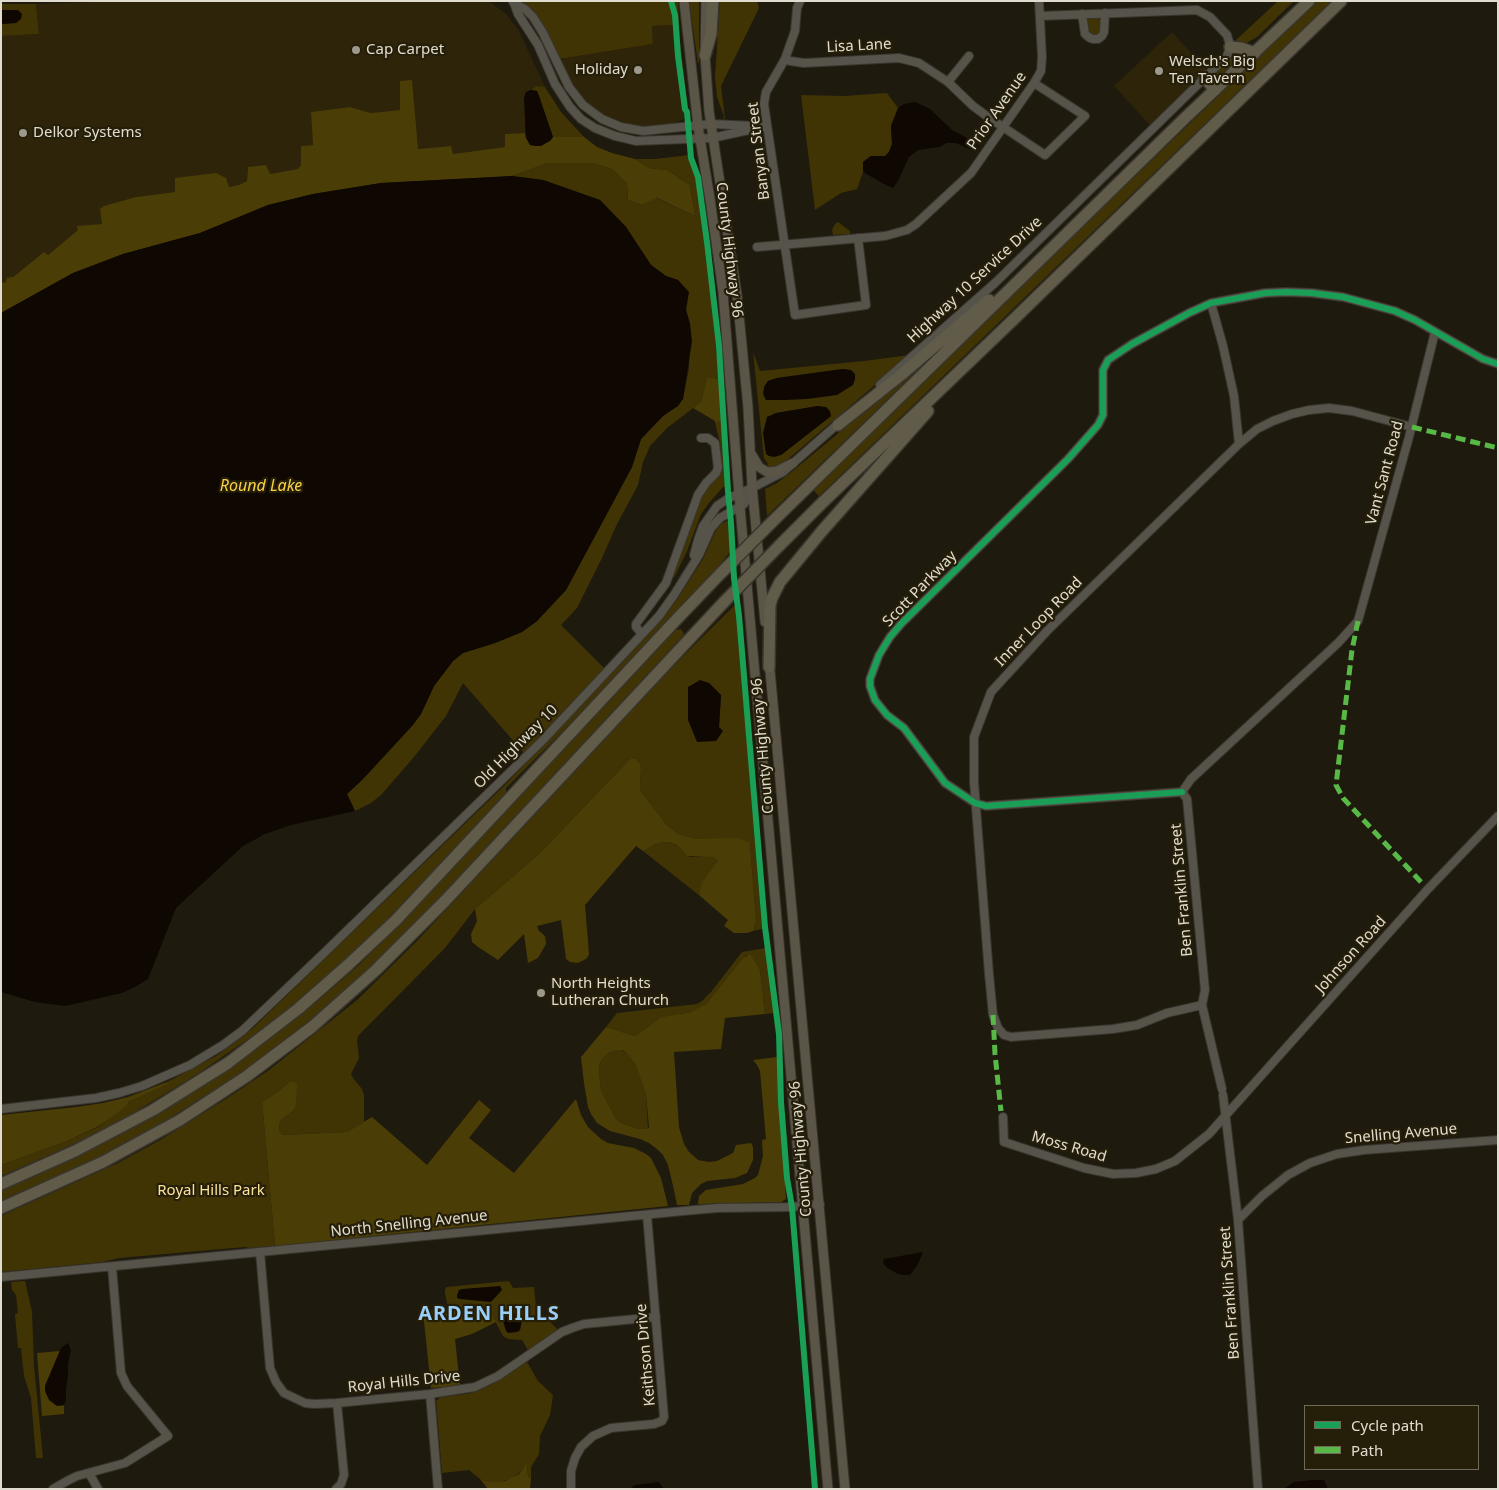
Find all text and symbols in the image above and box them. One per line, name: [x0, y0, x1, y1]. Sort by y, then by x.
street label: Lisa Lane: [826, 35, 892, 57]
place label: Cap Carpet: [366, 41, 444, 59]
marker: Cap Carpet: [350, 44, 362, 56]
place label: Welsch's Big Ten Tavern: [1169, 53, 1255, 88]
place label: Holiday: [575, 61, 628, 79]
marker: Holiday: [632, 64, 644, 76]
marker: Welsch's Big Ten Tavern: [1153, 65, 1165, 77]
street label: Prior Avenue: [964, 69, 1030, 153]
street label: Banyan Street: [744, 101, 774, 201]
place label: Delkor Systems: [33, 124, 142, 142]
marker: Delkor Systems: [17, 127, 29, 139]
street label: County Highway 96: [712, 181, 746, 319]
street label: Highway 10 Service Drive: [904, 213, 1046, 347]
street label: Vant Sant Road: [1362, 419, 1408, 527]
water label: Round Lake: [220, 476, 302, 496]
street label: Scott Parkway: [879, 547, 961, 631]
street label: Inner Loop Road: [992, 574, 1086, 670]
street label: County Highway 96: [748, 677, 778, 815]
street label: Old Highway 10: [470, 701, 562, 793]
street label: Ben Franklin Street: [1167, 823, 1197, 957]
street label: Johnson Road: [1312, 913, 1390, 997]
place label: North Heights Lutheran Church: [551, 975, 669, 1010]
marker: North Heights Lutheran Church: [535, 987, 547, 999]
street label: County Highway 96: [786, 1080, 816, 1218]
street label: Snelling Avenue: [1344, 1120, 1458, 1148]
street label: Moss Road: [1030, 1128, 1108, 1166]
park label: Royal Hills Park: [157, 1182, 265, 1200]
street label: North Snelling Avenue: [330, 1207, 488, 1241]
street label: Ben Franklin Street: [1216, 1226, 1244, 1360]
district label: ARDEN HILLS: [417, 1302, 561, 1326]
street label: Keithson Drive: [633, 1303, 659, 1407]
street label: Royal Hills Drive: [347, 1367, 461, 1397]
legend: [1304, 1405, 1479, 1470]
text: Cycle path: [1351, 1415, 1424, 1435]
text: Path: [1351, 1440, 1383, 1460]

